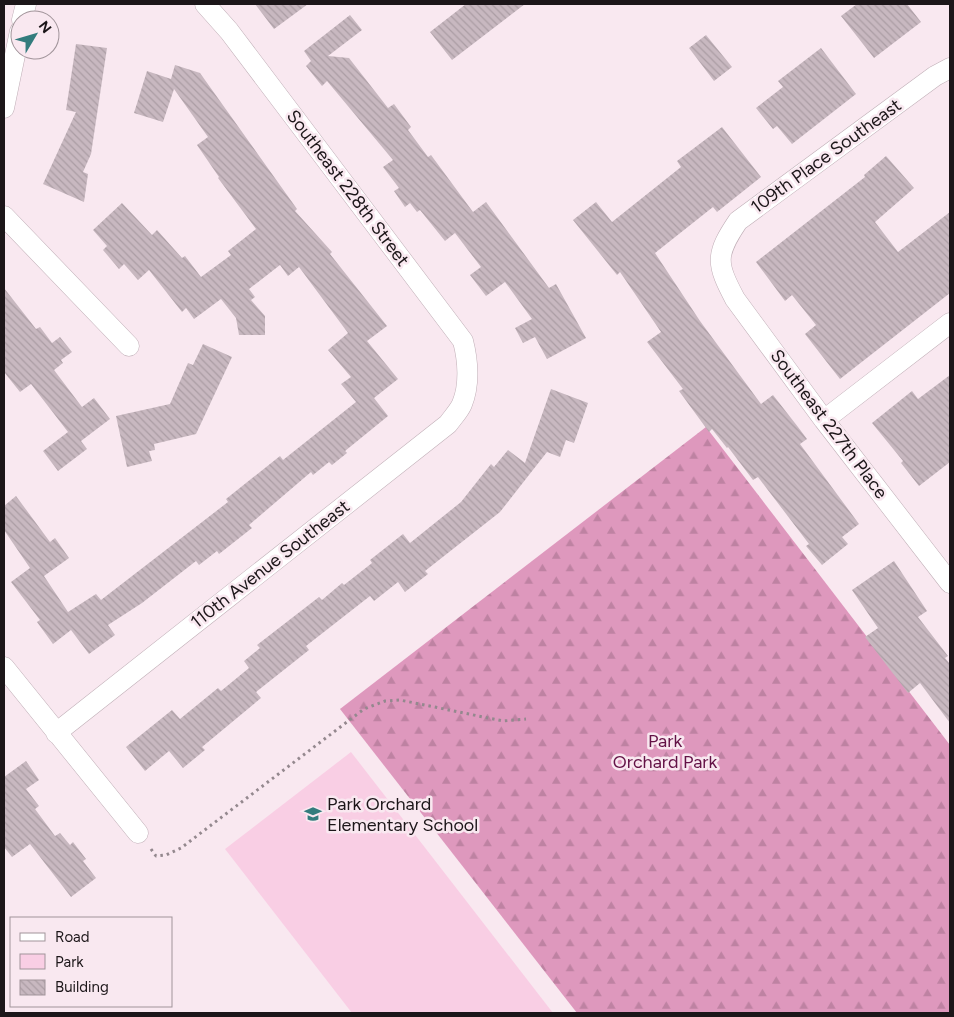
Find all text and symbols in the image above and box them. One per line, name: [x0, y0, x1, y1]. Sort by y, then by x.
north arrow: [10, 10, 60, 60]
text: N: [35, 18, 55, 37]
street label: 109th Place Southeast: [746, 94, 906, 218]
street label: Southeast 228th Street: [282, 106, 414, 271]
street label: Southeast 227th Place: [766, 345, 892, 503]
street label: 110th Avenue Southeast: [186, 495, 354, 633]
park label: Park Orchard Park: [613, 730, 717, 773]
place label: Park Orchard Elementary School: [327, 793, 478, 836]
school or university icon: Park Orchard Elementary School: [303, 804, 323, 824]
legend: [10, 917, 172, 1007]
text: Road: [55, 928, 90, 946]
text: Park: [55, 953, 84, 971]
text: Building: [55, 978, 109, 996]

